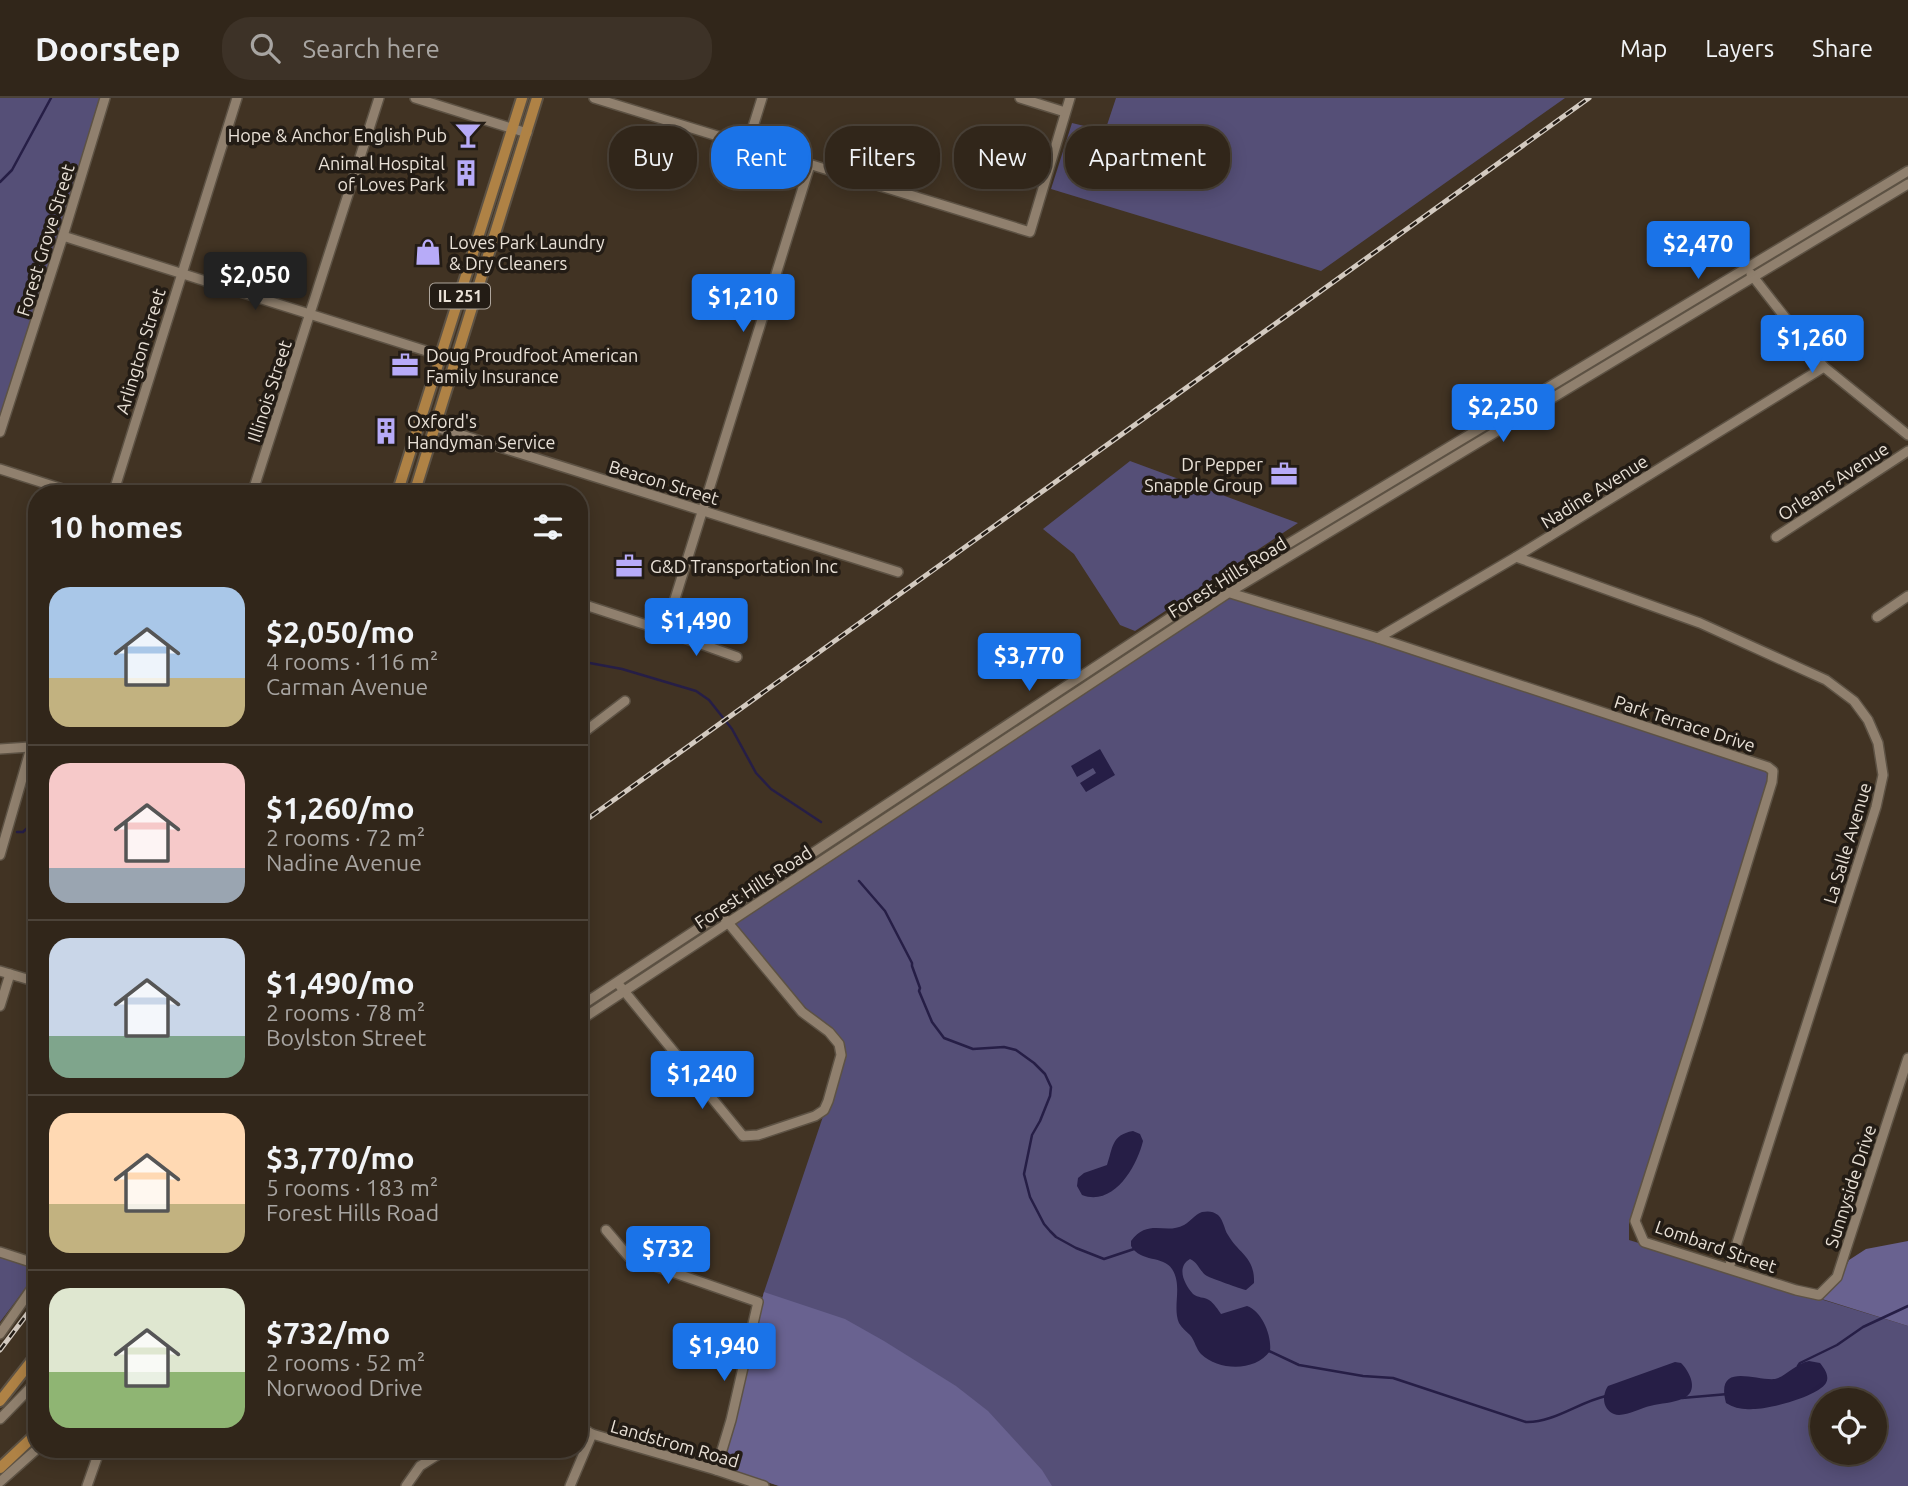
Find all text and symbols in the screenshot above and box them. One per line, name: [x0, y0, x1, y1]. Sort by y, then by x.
search box: [222, 17, 712, 80]
icon: search: [246, 29, 284, 67]
text: Doorstep: [35, 30, 180, 67]
text: Search here: [302, 34, 440, 63]
text: Map: [1620, 35, 1667, 62]
text: Layers: [1705, 35, 1774, 62]
text: Share: [1812, 35, 1873, 62]
bar icon: Hope & Anchor English Pub: [453, 120, 483, 150]
place label: Hope & Anchor English Pub: [228, 125, 447, 145]
chip: Buy: [609, 126, 697, 189]
chip: Rent: [711, 126, 811, 189]
chip: Filters: [825, 126, 940, 189]
chip: New: [954, 126, 1051, 189]
chip: Apartment: [1065, 126, 1230, 189]
place label: Animal Hospital of Loves Park: [318, 153, 445, 194]
building icon: Animal Hospital of Loves Park: [451, 158, 481, 188]
street label: Forest Grove Street: [12, 162, 78, 318]
pin: $2,470: [1641, 222, 1755, 281]
text: $2,470: [1663, 231, 1733, 256]
place label: Loves Park Laundry & Dry Cleaners: [449, 232, 605, 273]
shop icon: Loves Park Laundry & Dry Cleaners: [413, 237, 443, 267]
pin: $2,050: [198, 252, 312, 312]
text: $2,050: [220, 262, 290, 287]
pin: $1,210: [686, 274, 800, 334]
road number: IL 251: [430, 284, 490, 308]
text: $1,210: [708, 284, 778, 309]
street label: Arlington Street: [111, 286, 169, 416]
pin: $1,260: [1755, 316, 1869, 375]
text: $1,260: [1777, 325, 1847, 350]
street label: Illinois Street: [243, 338, 295, 444]
place label: Doug Proudfoot American Family Insurance: [426, 345, 638, 386]
office icon: Doug Proudfoot American Family Insurance: [390, 350, 420, 380]
pin: $2,250: [1446, 384, 1560, 444]
text: $2,250: [1468, 394, 1538, 419]
place label: Oxford's Handyman Service: [407, 411, 555, 452]
building icon: Oxford's Handyman Service: [371, 416, 401, 446]
street label: Orleans Avenue: [1774, 438, 1892, 524]
street label: Nadine Avenue: [1537, 450, 1651, 532]
place label: Dr Pepper Snapple Group: [1144, 454, 1263, 495]
street label: Beacon Street: [607, 456, 721, 508]
office icon: Dr Pepper Snapple Group: [1269, 459, 1299, 489]
icon: filters: [529, 508, 567, 546]
text: 10 homes: [49, 510, 183, 544]
street label: Forest Hills Road: [1164, 533, 1290, 621]
office icon: G&D Transportation Inc: [614, 551, 644, 581]
place label: G&D Transportation Inc: [650, 556, 838, 576]
pin: $1,490: [639, 598, 753, 658]
text: $1,490: [661, 608, 731, 633]
icon: home: [105, 615, 189, 699]
text: $2,050/mo: [266, 615, 415, 649]
pin: $3,770: [972, 634, 1086, 693]
text: $3,770: [994, 643, 1064, 668]
text: 4 rooms · 116 m²: [266, 649, 438, 674]
text: Carman Avenue: [266, 674, 428, 699]
street label: Park Terrace Drive: [1612, 691, 1758, 755]
street label: La Salle Avenue: [1819, 780, 1875, 906]
icon: home: [105, 791, 189, 875]
text: $1,260/mo: [266, 791, 415, 825]
text: 2 rooms · 72 m²: [266, 825, 425, 850]
street label: Forest Hills Road: [691, 842, 815, 932]
text: Nadine Avenue: [266, 850, 422, 875]
icon: home: [105, 966, 189, 1050]
text: $1,490/mo: [266, 966, 415, 1000]
text: 2 rooms · 78 m²: [266, 1000, 425, 1025]
text: Boylston Street: [266, 1025, 426, 1050]
pin: $1,240: [645, 1052, 759, 1111]
text: $1,240: [667, 1061, 737, 1086]
street label: Sunnyside Drive: [1821, 1122, 1879, 1250]
icon: home: [105, 1141, 189, 1225]
text: $3,770/mo: [266, 1141, 415, 1175]
text: 5 rooms · 183 m²: [266, 1175, 438, 1200]
text: Forest Hills Road: [266, 1200, 439, 1225]
street label: Lombard Street: [1653, 1216, 1779, 1276]
pin: $732: [627, 1226, 709, 1286]
text: $732: [642, 1236, 694, 1261]
icon: home: [105, 1316, 189, 1400]
text: $732/mo: [266, 1316, 390, 1350]
pin: $1,940: [667, 1324, 781, 1383]
text: $1,940: [689, 1333, 759, 1358]
text: 2 rooms · 52 m²: [266, 1350, 425, 1375]
text: Norwood Drive: [266, 1375, 423, 1400]
map controls: [1810, 1388, 1887, 1465]
button: locate: [1810, 1388, 1887, 1465]
street label: Landstrom Road: [609, 1415, 741, 1471]

